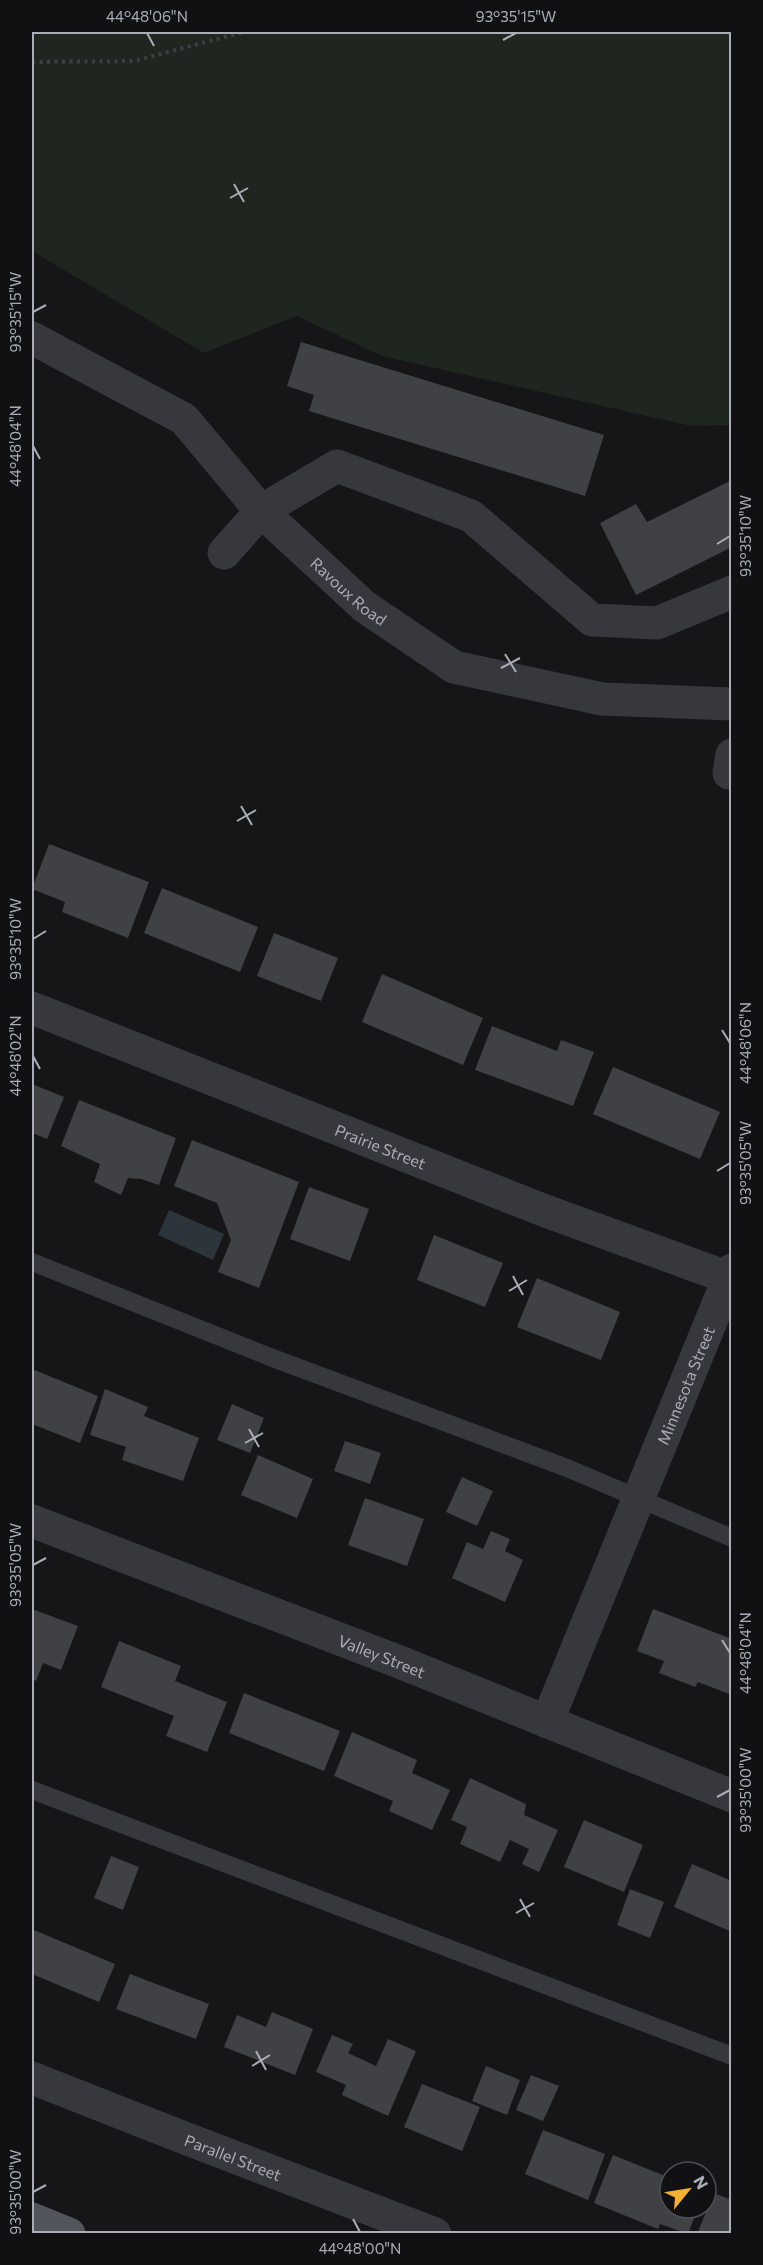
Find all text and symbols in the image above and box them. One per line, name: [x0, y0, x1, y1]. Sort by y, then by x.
text: 44°48'06"N: [106, 7, 188, 25]
text: 93°35'15"W: [476, 7, 556, 25]
text: 93°35'15"W: [6, 272, 24, 352]
text: 44°48'04"N: [6, 405, 24, 487]
text: 93°35'10"W: [736, 495, 754, 577]
street label: Ravoux Road: [307, 553, 391, 629]
text: 93°35'10"W: [6, 898, 24, 980]
text: 44°48'06"N: [736, 1002, 754, 1084]
text: 44°48'02"N: [6, 1015, 24, 1097]
street label: Prairie Street: [333, 1119, 429, 1173]
text: 93°35'05"W: [736, 1121, 754, 1205]
street label: Minnesota Street: [652, 1323, 718, 1447]
text: 93°35'05"W: [6, 1523, 24, 1607]
text: 44°48'04"N: [736, 1612, 754, 1694]
street label: Valley Street: [336, 1630, 429, 1681]
text: 93°35'00"W: [736, 1747, 754, 1833]
street label: Parallel Street: [182, 2129, 285, 2184]
text: 93°35'00"W: [6, 2149, 24, 2235]
north arrow: [658, 2160, 718, 2220]
text: N: [690, 2172, 713, 2192]
text: 44°48'00"N: [319, 2239, 401, 2257]

